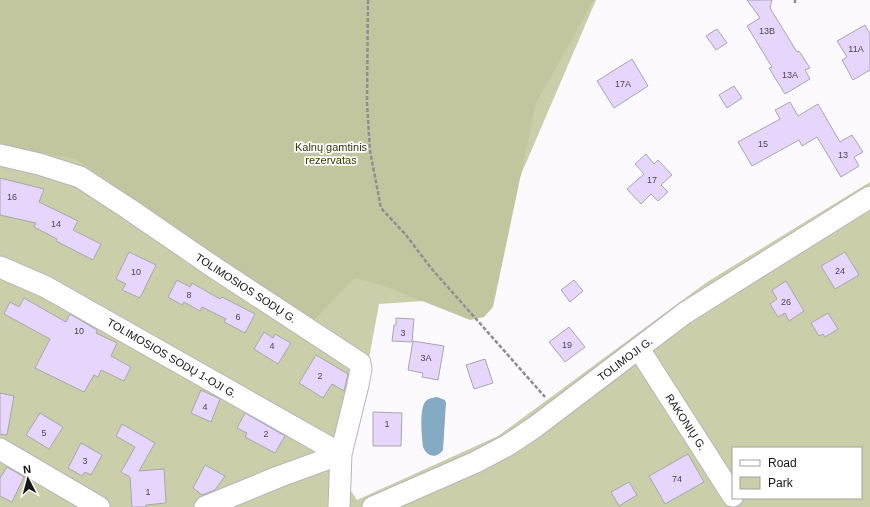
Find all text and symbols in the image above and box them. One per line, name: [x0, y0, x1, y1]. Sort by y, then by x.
house number: 13B: [759, 26, 775, 36]
house number: 11A: [848, 44, 864, 54]
house number: 13A: [782, 70, 798, 80]
house number: 17A: [615, 79, 631, 89]
house number: 15: [758, 139, 768, 149]
park label: Kalnų gamtinis rezervatas: [295, 141, 368, 166]
house number: 13: [838, 150, 848, 160]
house number: 17: [647, 175, 657, 185]
house number: 16: [7, 192, 17, 202]
house number: 14: [51, 219, 61, 229]
street label: TOLIMOSIOS SODŲ G.: [193, 251, 299, 325]
house number: 24: [835, 266, 845, 276]
house number: 10: [131, 267, 141, 277]
house number: 8: [186, 290, 192, 300]
house number: 26: [781, 297, 791, 307]
house number: 6: [235, 312, 241, 322]
street label: TOLIMOSIOS SODŲ 1-OJI G.: [105, 316, 239, 400]
house number: 10: [74, 326, 84, 336]
house number: 3: [400, 328, 406, 338]
street label: TOLIMOJI G.: [595, 335, 655, 383]
house number: 19: [562, 340, 572, 350]
house number: 4: [269, 341, 275, 351]
house number: 3A: [420, 353, 432, 363]
house number: 2: [317, 371, 323, 381]
street label: RAKONIŲ G.: [663, 392, 709, 452]
house number: 4: [202, 402, 208, 412]
house number: 1: [384, 419, 390, 429]
house number: 5: [41, 428, 47, 438]
house number: 2: [263, 429, 269, 439]
legend: [732, 447, 862, 499]
house number: 3: [82, 456, 88, 466]
text: Road: [768, 456, 797, 470]
north arrow: [8, 459, 48, 499]
text: N: [22, 463, 32, 475]
house number: 74: [672, 474, 682, 484]
text: Park: [768, 476, 794, 490]
house number: 1: [145, 487, 151, 497]

